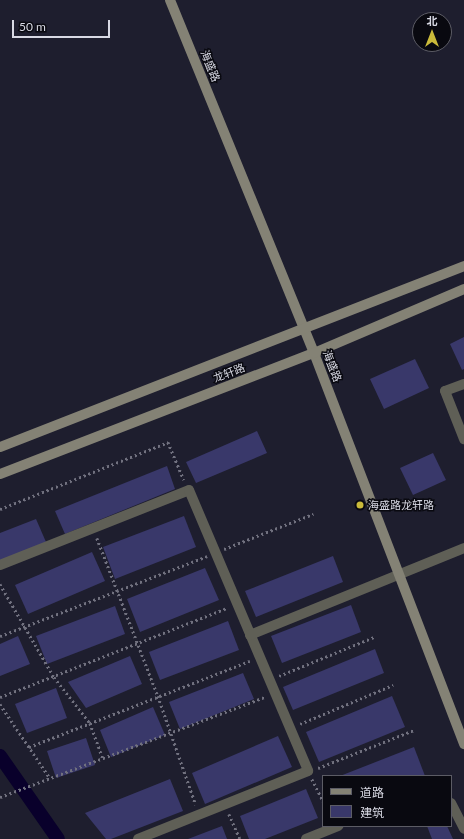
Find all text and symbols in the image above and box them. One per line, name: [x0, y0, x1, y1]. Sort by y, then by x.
scale bar: [14, 12, 112, 38]
north arrow: [412, 12, 452, 52]
text: 北: [427, 14, 438, 27]
text: 50 m: [19, 19, 46, 34]
street label: 海盛路: [198, 48, 222, 84]
street label: 海盛路: [320, 348, 344, 384]
street label: 龙轩路: [211, 361, 247, 385]
place label: 海盛路龙轩路: [368, 498, 434, 512]
marker: 海盛路龙轩路: [355, 500, 365, 510]
legend: [322, 775, 452, 827]
text: 道路: [360, 785, 384, 800]
text: 建筑: [360, 805, 384, 820]

